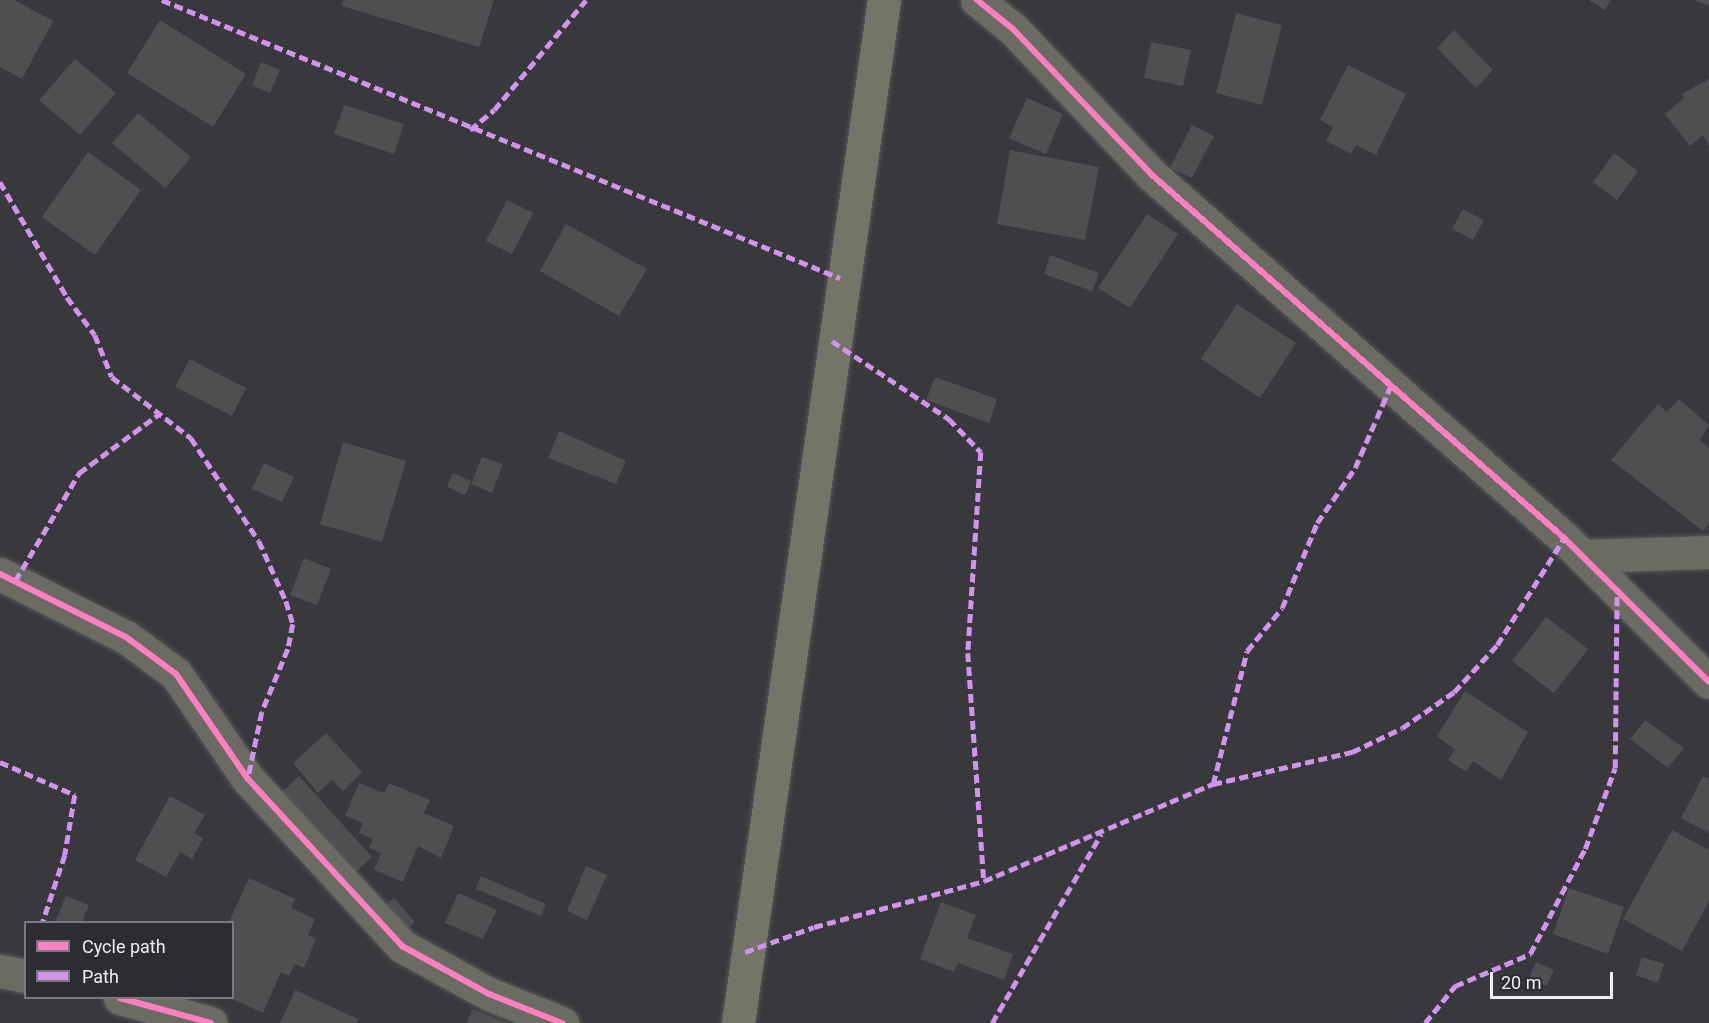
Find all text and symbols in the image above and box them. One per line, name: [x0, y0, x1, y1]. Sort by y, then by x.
legend: [24, 921, 234, 999]
text: Cycle path: [82, 936, 166, 957]
scale bar: [1493, 960, 1616, 998]
text: Path: [82, 966, 119, 987]
text: 20 m: [1501, 972, 1541, 993]

